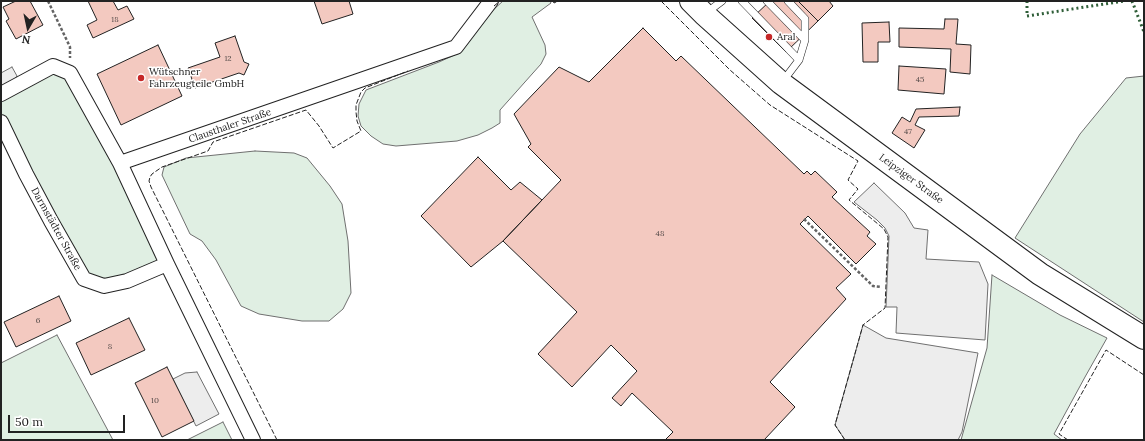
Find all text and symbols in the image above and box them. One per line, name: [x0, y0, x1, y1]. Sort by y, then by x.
north arrow: [8, 8, 48, 48]
house number: 18: [111, 15, 119, 25]
place label: Aral: [777, 31, 795, 43]
text: N: [21, 32, 31, 47]
marker: Aral: [764, 32, 774, 42]
house number: 12: [224, 54, 232, 64]
place label: Wütschner Fahrzeugteile GmbH: [149, 66, 244, 90]
marker: Wütschner Fahrzeugteile GmbH: [136, 73, 146, 83]
house number: 45: [916, 75, 924, 85]
street label: Clausthaler Straße: [187, 106, 273, 146]
house number: 47: [904, 127, 912, 137]
street label: Leipziger Straße: [876, 152, 946, 206]
street label: Darmstädter Straße: [28, 186, 84, 272]
house number: 48: [656, 229, 664, 239]
house number: 6: [36, 316, 40, 326]
house number: 8: [108, 342, 112, 352]
house number: 10: [151, 396, 159, 406]
scale bar: [10, 407, 127, 433]
text: 50 m: [15, 414, 43, 429]

